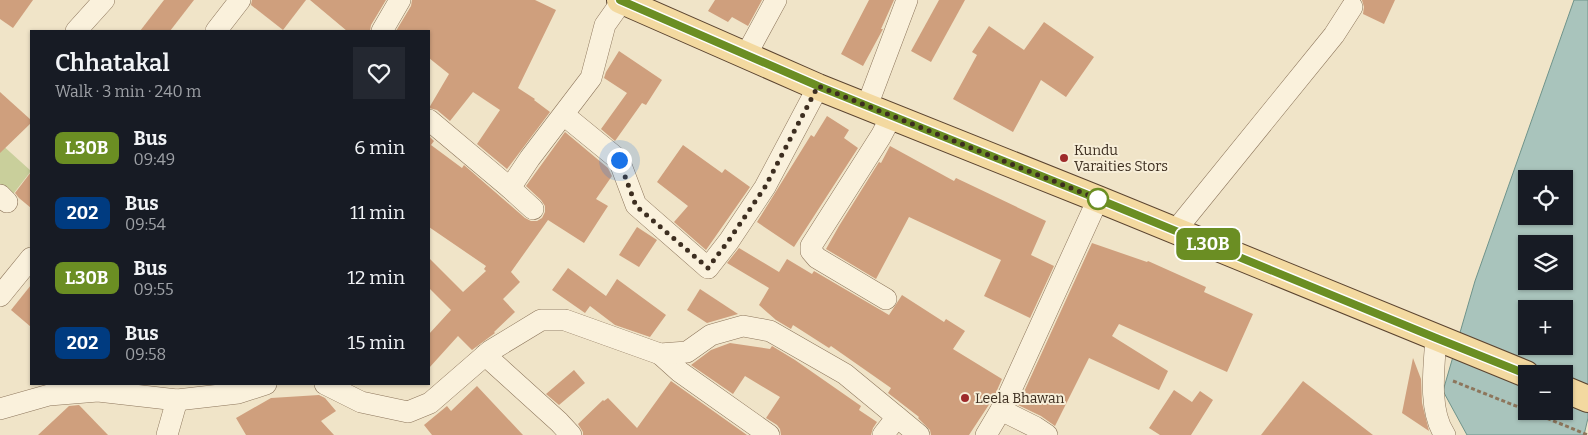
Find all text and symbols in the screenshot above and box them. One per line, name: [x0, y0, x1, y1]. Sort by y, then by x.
button: heart: [353, 47, 405, 99]
text: Chhatakal: [55, 49, 170, 77]
text: Walk · 3 min · 240 m: [55, 82, 201, 101]
text: Bus: [134, 127, 167, 150]
text: 6 min: [354, 136, 405, 159]
text: L30B: [65, 137, 109, 159]
place label: Kundu Varaities Stors: [1074, 142, 1168, 175]
your location: [607, 148, 632, 173]
text: 09:49: [134, 150, 175, 169]
marker: Kundu Varaities Stors: [1058, 152, 1070, 164]
map controls: [1518, 170, 1573, 420]
button: locate: [1518, 170, 1573, 225]
unlabelled marker: [1087, 188, 1109, 210]
text: Bus: [125, 192, 159, 215]
text: 11 min: [350, 201, 405, 224]
text: 202: [67, 202, 98, 224]
text: 09:54: [125, 215, 166, 234]
line badge: L30B: [1173, 228, 1243, 260]
text: L30B: [1186, 233, 1230, 255]
button: layers: [1518, 235, 1573, 290]
text: Bus: [134, 257, 167, 280]
text: 12 min: [347, 266, 405, 289]
text: L30B: [65, 267, 109, 289]
text: 09:55: [134, 280, 174, 299]
button: +: [1518, 300, 1573, 355]
text: Bus: [125, 322, 159, 345]
text: 15 min: [348, 331, 405, 354]
text: 202: [67, 332, 98, 354]
text: 09:58: [125, 345, 166, 364]
button: −: [1518, 365, 1573, 420]
place label: Leela Bhawan: [975, 390, 1065, 407]
marker: Leela Bhawan: [959, 392, 971, 404]

